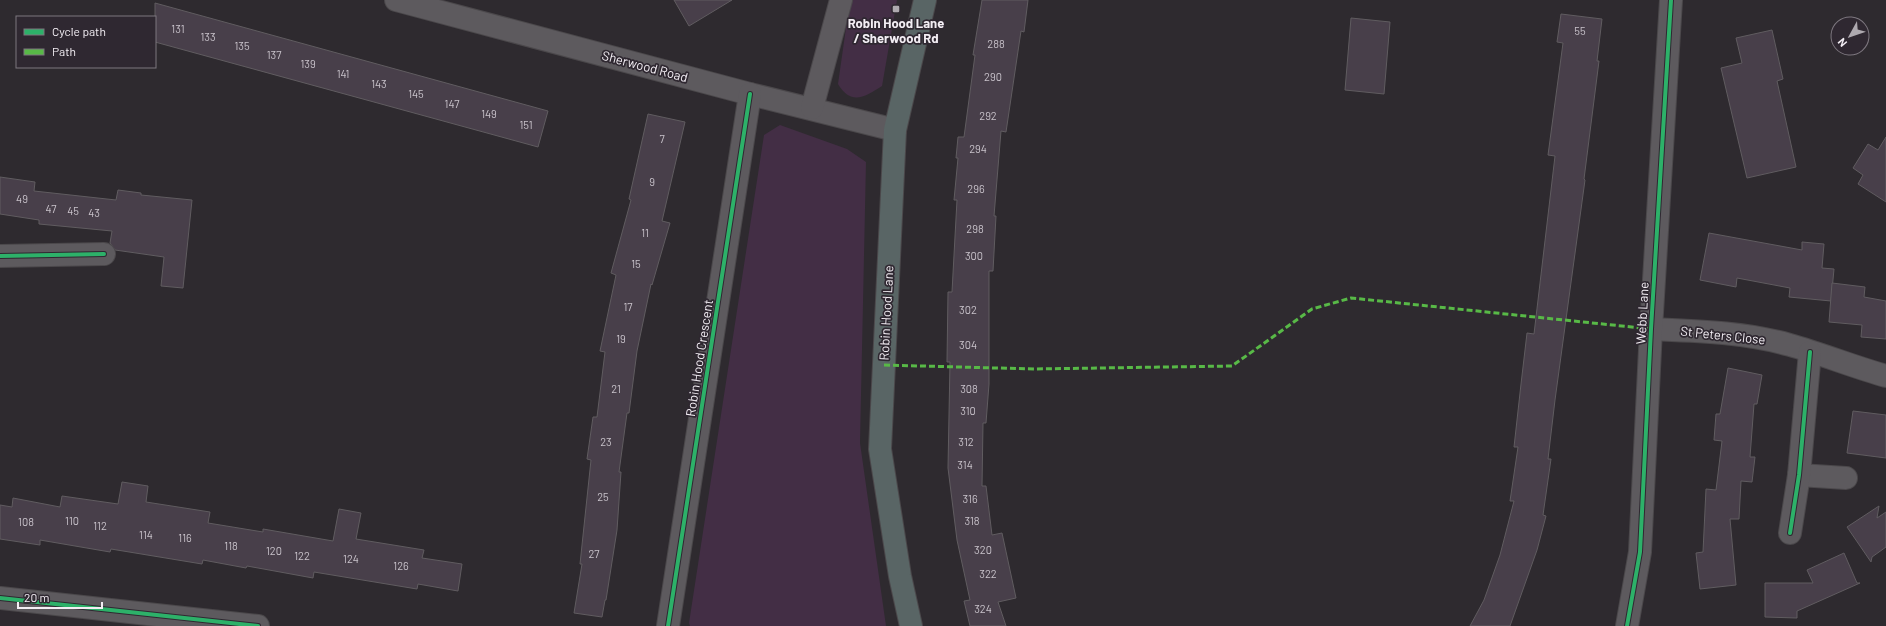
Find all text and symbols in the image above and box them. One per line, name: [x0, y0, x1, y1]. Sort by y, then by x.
marker: Robin Hood Lane / Sherwood Rd: [891, 4, 901, 14]
place label: Robin Hood Lane / Sherwood Rd: [848, 15, 944, 46]
legend: [16, 16, 156, 68]
north arrow: [1830, 16, 1870, 56]
house number: 131: [171, 22, 185, 35]
text: Cycle path: [52, 24, 106, 38]
house number: 55: [1574, 24, 1586, 37]
house number: 133: [200, 30, 216, 43]
text: N: [1835, 36, 1849, 50]
house number: 288: [987, 37, 1005, 50]
house number: 135: [234, 39, 250, 52]
text: Path: [52, 44, 76, 58]
street label: Sherwood Road: [600, 47, 690, 85]
house number: 137: [267, 48, 281, 61]
house number: 139: [300, 57, 316, 70]
house number: 141: [337, 67, 349, 80]
house number: 290: [984, 70, 1002, 83]
house number: 143: [371, 77, 387, 90]
house number: 145: [408, 87, 424, 100]
house number: 147: [445, 97, 459, 110]
house number: 149: [481, 107, 497, 120]
house number: 292: [979, 109, 997, 122]
house number: 151: [519, 118, 533, 131]
house number: 7: [659, 132, 665, 145]
house number: 294: [969, 142, 987, 155]
house number: 9: [649, 175, 655, 188]
house number: 296: [967, 182, 985, 195]
house number: 49: [16, 192, 28, 205]
house number: 47: [46, 202, 56, 215]
house number: 45: [67, 204, 79, 217]
house number: 43: [88, 206, 100, 219]
house number: 298: [966, 222, 984, 235]
house number: 11: [641, 226, 649, 239]
house number: 300: [965, 249, 983, 262]
house number: 15: [631, 257, 641, 270]
street label: Robin Hood Lane: [876, 265, 896, 361]
street label: Webb Lane: [1632, 281, 1652, 345]
street label: Robin Hood Crescent: [682, 298, 716, 418]
house number: 17: [623, 300, 633, 313]
house number: 302: [959, 303, 977, 316]
street label: St Peters Close: [1680, 323, 1766, 347]
house number: 19: [616, 332, 626, 345]
house number: 304: [959, 338, 977, 351]
house number: 21: [611, 382, 621, 395]
house number: 308: [960, 382, 978, 395]
house number: 310: [960, 404, 976, 417]
house number: 23: [600, 435, 612, 448]
house number: 312: [958, 435, 974, 448]
house number: 314: [957, 458, 973, 471]
house number: 25: [597, 490, 609, 503]
house number: 316: [962, 492, 978, 505]
house number: 110: [65, 514, 79, 527]
house number: 318: [964, 514, 980, 527]
house number: 108: [18, 515, 34, 528]
house number: 112: [93, 519, 107, 532]
house number: 114: [139, 528, 153, 541]
house number: 116: [178, 531, 192, 544]
house number: 118: [224, 539, 238, 552]
house number: 320: [974, 543, 992, 556]
house number: 120: [266, 544, 282, 557]
house number: 27: [588, 547, 600, 560]
house number: 122: [294, 549, 310, 562]
house number: 124: [343, 552, 359, 565]
house number: 126: [393, 559, 409, 572]
house number: 322: [979, 567, 997, 580]
scale bar: [18, 584, 102, 610]
text: 20 m: [24, 590, 50, 604]
house number: 324: [974, 602, 992, 615]

